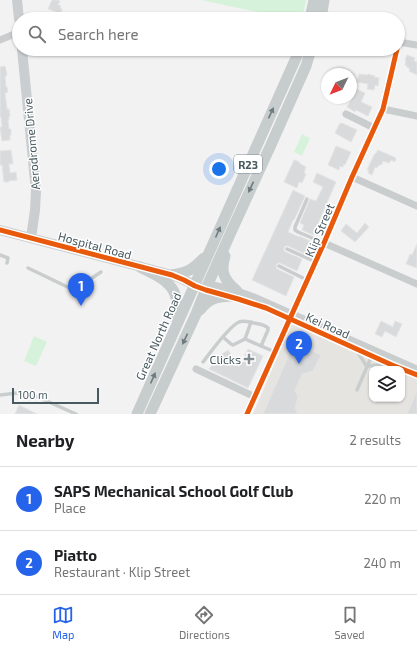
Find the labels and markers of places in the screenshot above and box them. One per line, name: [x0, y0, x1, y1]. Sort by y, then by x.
pin: 1: [68, 273, 94, 306]
pin: 2: [286, 331, 312, 364]
place label: Clicks: [210, 352, 241, 366]
marker: Clicks: [244, 354, 254, 364]

